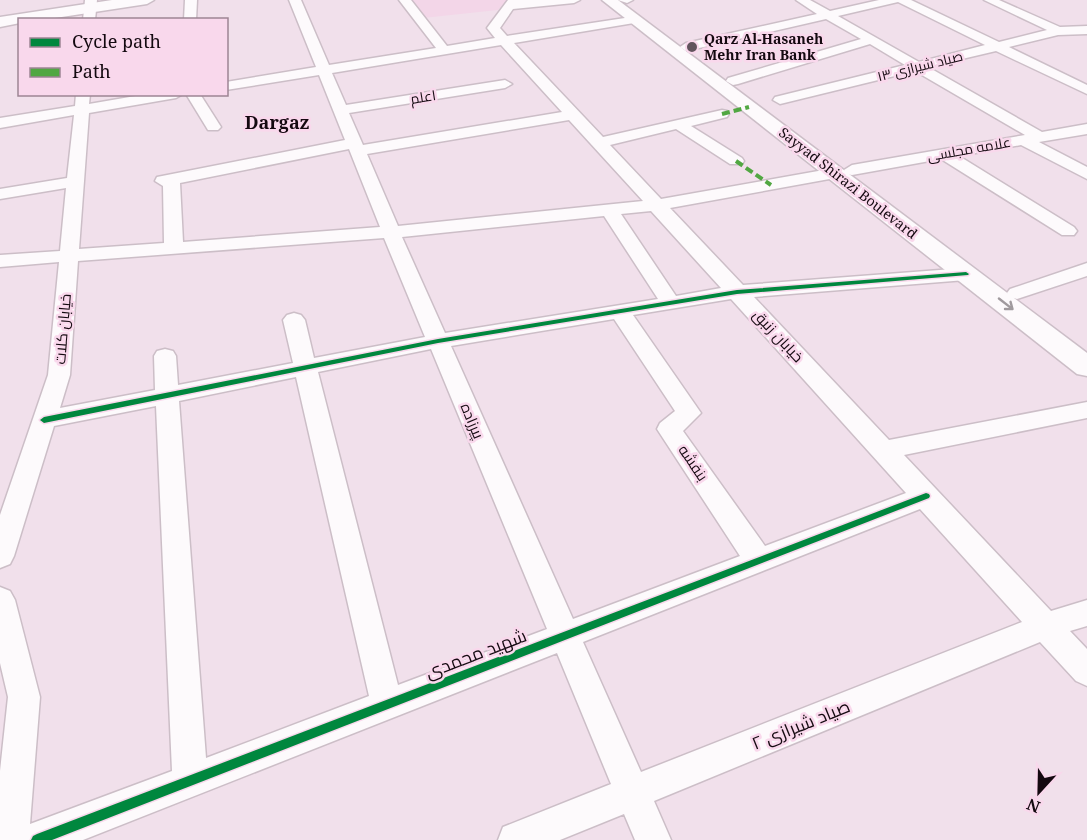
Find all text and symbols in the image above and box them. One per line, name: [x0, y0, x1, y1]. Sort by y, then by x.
legend: [18, 18, 228, 96]
text: Cycle path: [72, 29, 161, 53]
place label: Qarz Al-Hasaneh Mehr Iran Bank: [704, 29, 823, 64]
marker: Qarz Al-Hasaneh Mehr Iran Bank: [685, 40, 699, 54]
street label: صیاد شیرازی ۱۳: [875, 46, 965, 85]
text: Path: [72, 59, 111, 83]
street label: اعلم: [409, 85, 437, 109]
district label: Dargaz: [245, 110, 309, 134]
street label: Sayyad Shirazi Boulevard: [775, 123, 922, 243]
street label: علامه مجلسی: [926, 132, 1012, 165]
street label: خیابان کلات: [49, 293, 76, 365]
one-way arrow: [997, 298, 1013, 311]
street label: خیابان زنبق: [748, 305, 808, 367]
street label: پیرزاده: [456, 400, 489, 442]
street label: بنفشه: [674, 440, 713, 484]
street label: شهید محمدی: [422, 623, 530, 683]
street label: صیاد شیرازی ۲: [748, 693, 853, 755]
north arrow: [1009, 762, 1069, 822]
text: N: [1023, 793, 1043, 818]

